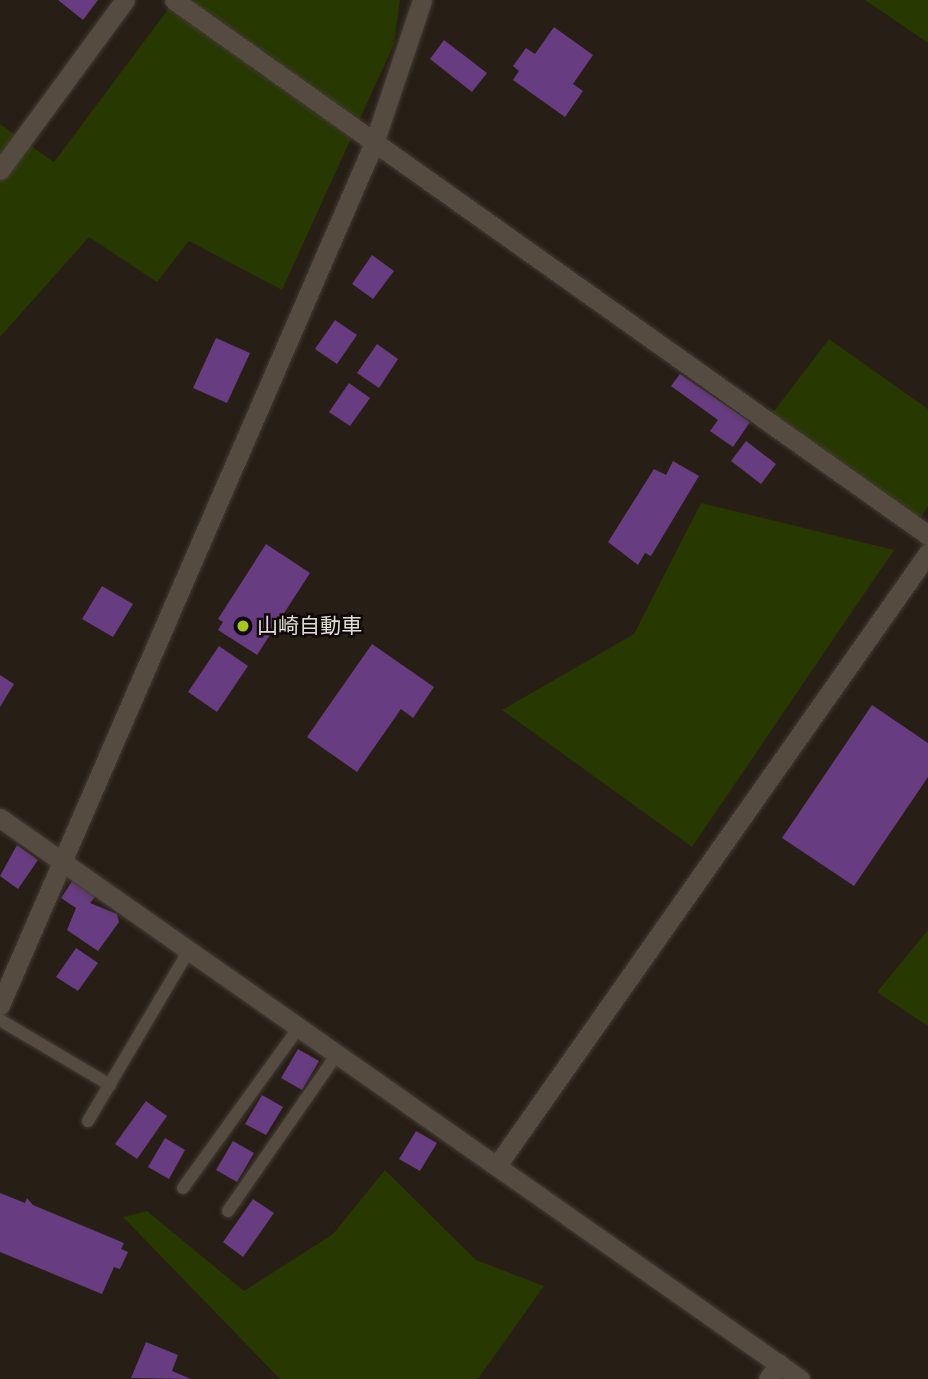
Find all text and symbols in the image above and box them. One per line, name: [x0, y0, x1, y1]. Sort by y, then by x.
place label: 山崎自動車: [257, 613, 362, 639]
marker: 山崎自動車: [235, 618, 251, 634]

